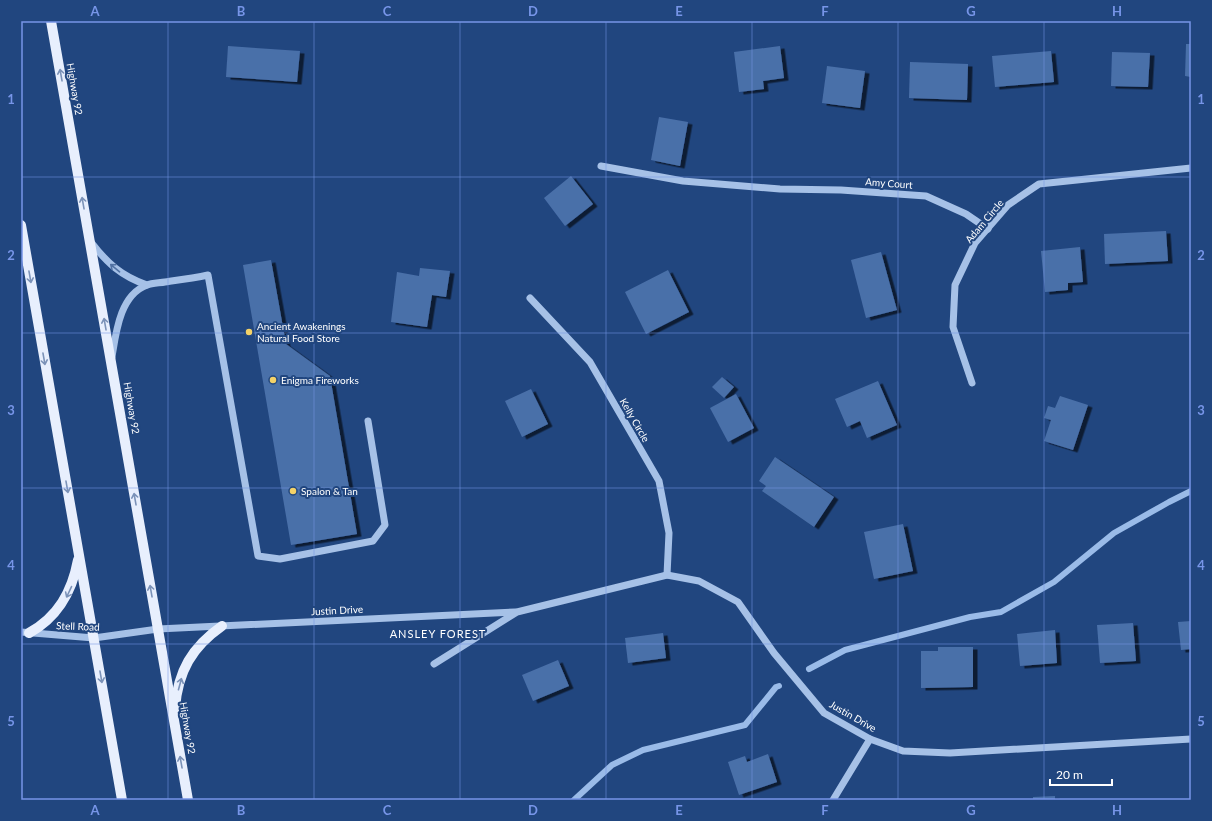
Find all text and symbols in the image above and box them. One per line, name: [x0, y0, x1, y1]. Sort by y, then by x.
text: A: [89, 3, 100, 19]
text: B: [237, 3, 246, 19]
text: C: [383, 3, 392, 19]
text: D: [528, 3, 538, 19]
text: E: [675, 3, 683, 19]
text: F: [821, 3, 829, 19]
text: G: [966, 3, 976, 19]
text: H: [1112, 3, 1122, 19]
street label: Highway 92: [65, 62, 85, 116]
one-way arrow: [57, 69, 65, 82]
text: 1: [7, 91, 15, 107]
text: 1: [1197, 91, 1205, 107]
street label: Amy Court: [865, 175, 913, 191]
one-way arrow: [79, 197, 87, 210]
street label: Adam Circle: [962, 197, 1006, 245]
text: 2: [7, 247, 15, 263]
text: 2: [1197, 247, 1205, 263]
one-way arrow: [110, 264, 120, 273]
one-way arrow: [26, 270, 34, 283]
one-way arrow: [100, 318, 108, 331]
place label: Ancient Awakenings Natural Food Store: [257, 320, 346, 344]
marker: Ancient Awakenings Natural Food Store: [244, 327, 254, 337]
one-way arrow: [40, 352, 48, 365]
place label: Enigma Fireworks: [281, 374, 359, 386]
marker: Enigma Fireworks: [268, 375, 278, 385]
street label: Highway 92: [122, 381, 142, 435]
street label: Kelly Circle: [618, 396, 652, 444]
text: 3: [7, 402, 15, 418]
text: 3: [1197, 402, 1205, 418]
one-way arrow: [63, 480, 71, 493]
place label: Spalon & Tan: [301, 485, 358, 497]
marker: Spalon & Tan: [288, 486, 298, 496]
one-way arrow: [131, 493, 139, 506]
text: 4: [7, 557, 15, 573]
text: 4: [1197, 557, 1205, 573]
one-way arrow: [65, 585, 72, 597]
one-way arrow: [147, 585, 155, 598]
street label: Justin Drive: [311, 603, 363, 617]
street label: Stell Road: [56, 619, 100, 633]
district label: ANSLEY FOREST: [390, 627, 486, 640]
one-way arrow: [97, 670, 105, 683]
one-way arrow: [177, 677, 184, 690]
street label: Justin Drive: [827, 698, 879, 734]
street label: Highway 92: [178, 701, 198, 755]
text: 5: [7, 713, 15, 729]
text: 5: [1197, 713, 1205, 729]
one-way arrow: [177, 755, 185, 768]
scale bar: [1050, 761, 1112, 787]
text: 20 m: [1056, 767, 1083, 782]
text: A: [89, 802, 100, 818]
text: B: [237, 802, 246, 818]
text: C: [383, 802, 392, 818]
text: D: [528, 802, 538, 818]
text: E: [675, 802, 683, 818]
text: F: [821, 802, 829, 818]
text: G: [966, 802, 976, 818]
text: H: [1112, 802, 1122, 818]

